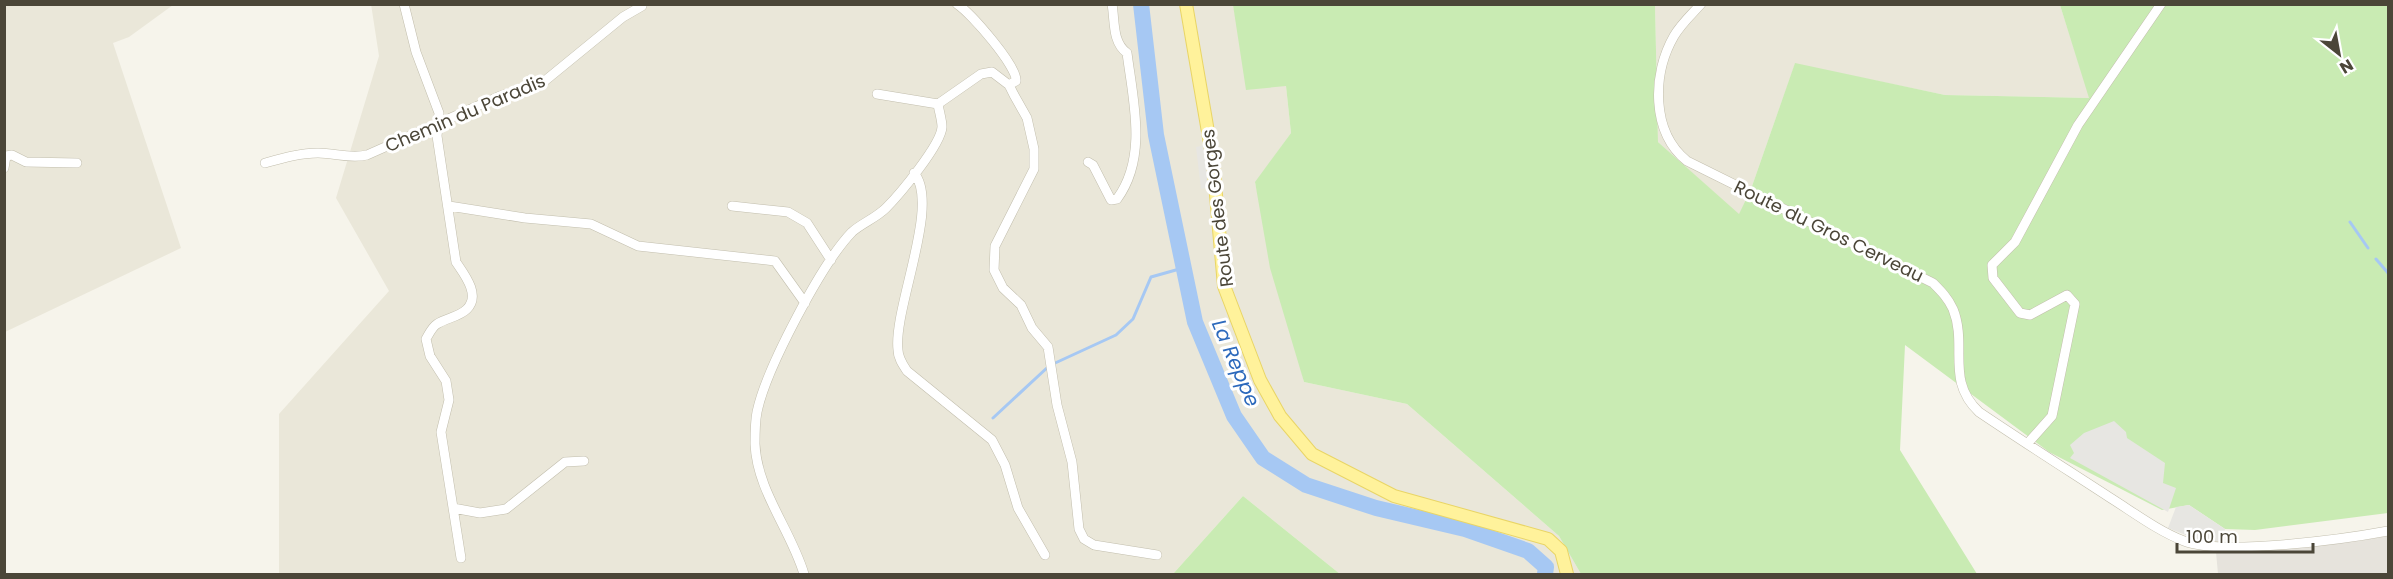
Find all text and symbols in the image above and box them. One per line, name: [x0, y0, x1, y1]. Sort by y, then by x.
north arrow: [2309, 24, 2369, 84]
text: N: [2335, 53, 2358, 79]
street label: Chemin du Paradis: [381, 68, 549, 158]
street label: Route des Gorges: [1195, 128, 1239, 288]
street label: Route du Gros Cerveau: [1730, 174, 1928, 288]
water label: La Reppe: [1205, 315, 1267, 411]
scale bar: [2177, 516, 2314, 554]
text: 100 m: [2186, 524, 2238, 549]

